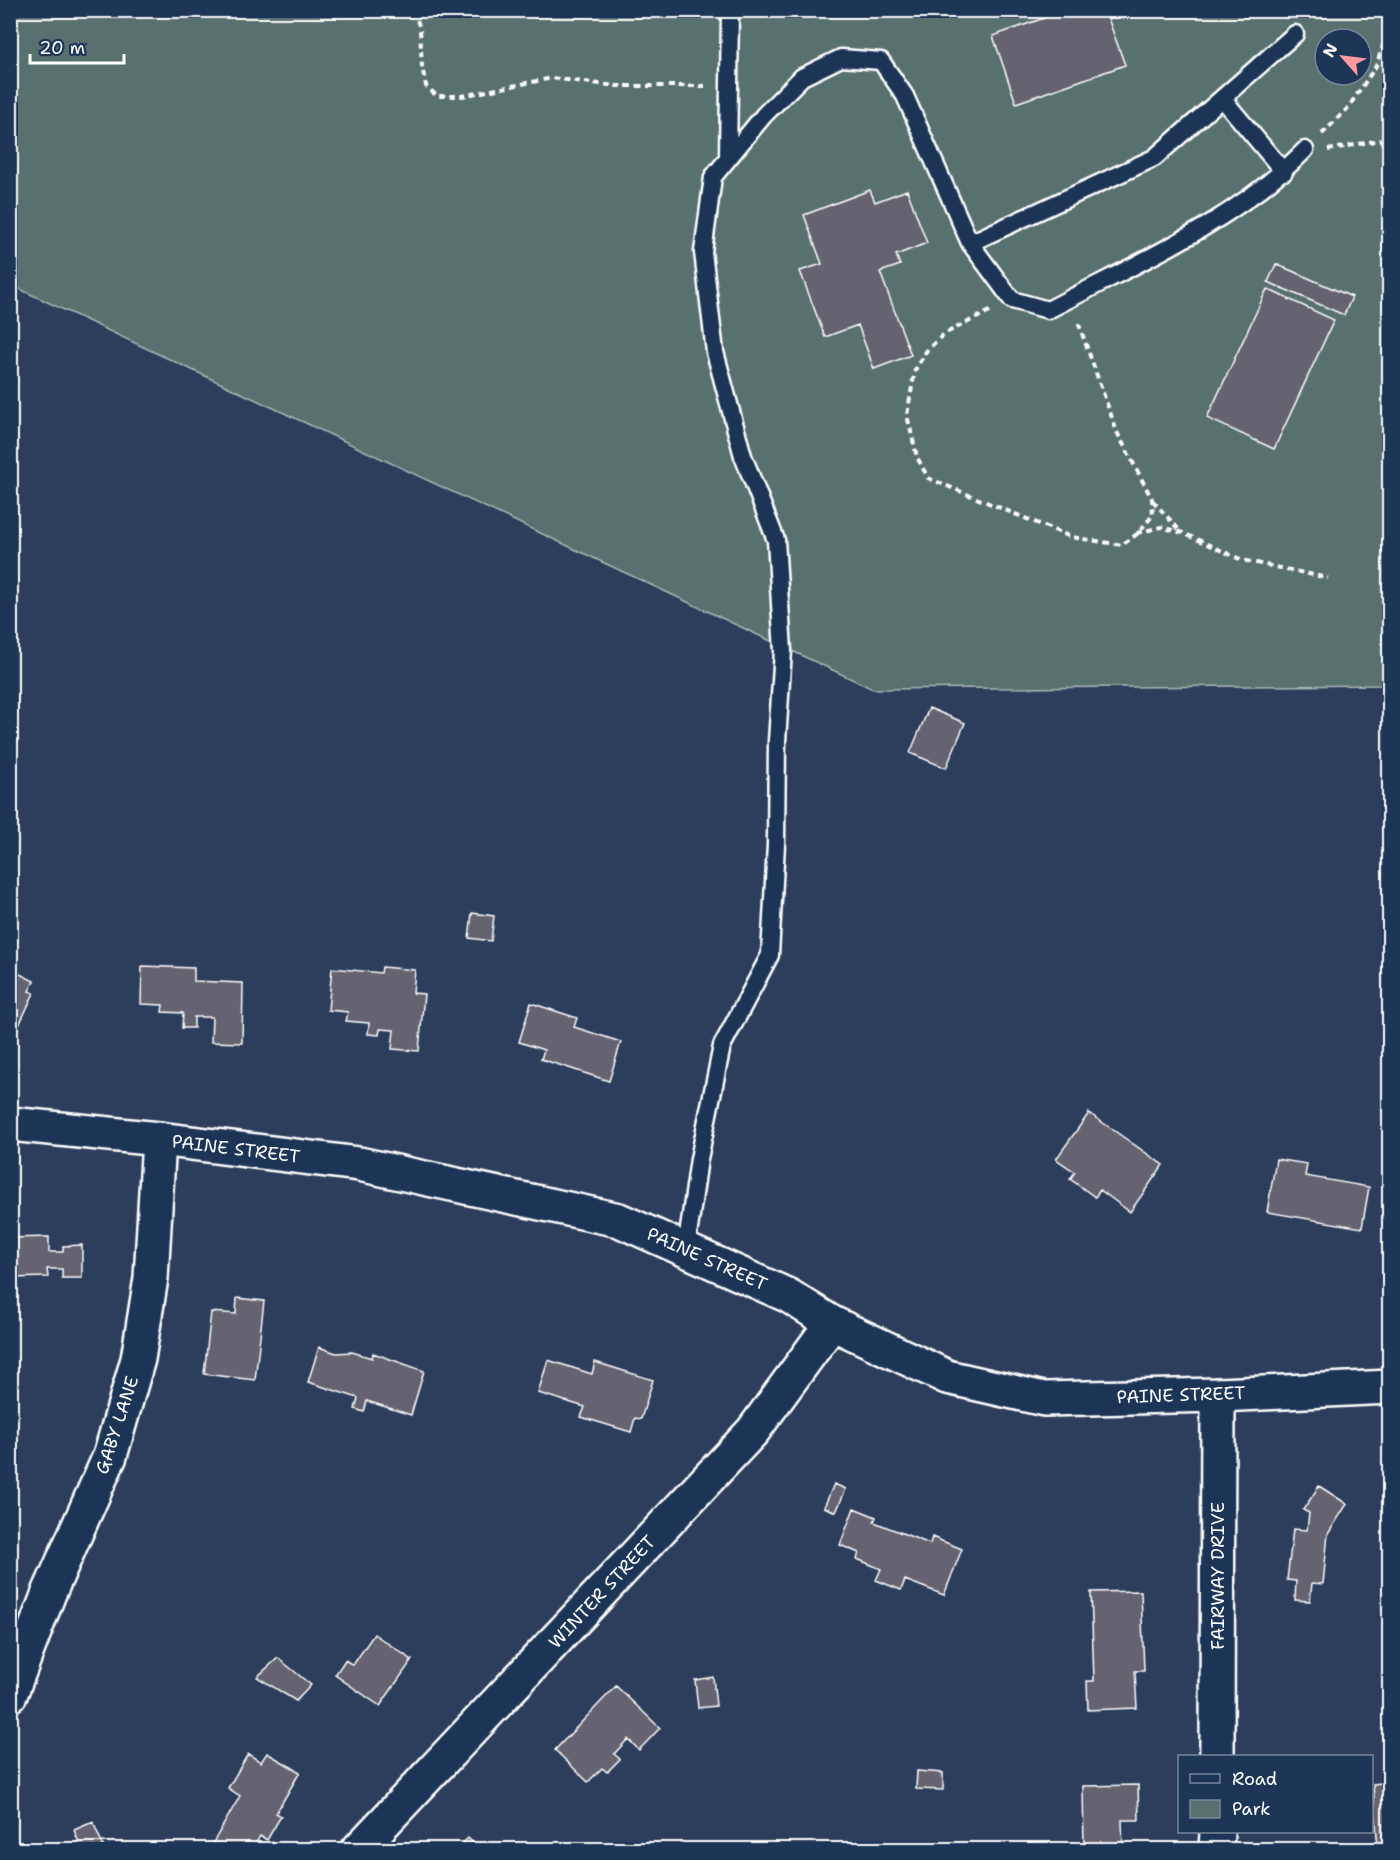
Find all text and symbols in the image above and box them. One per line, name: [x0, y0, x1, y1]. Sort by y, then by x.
scale bar: [30, 27, 124, 65]
north arrow: [1313, 27, 1373, 87]
text: 20 m: [39, 36, 85, 60]
text: N: [1318, 40, 1342, 61]
street label: PAINE STREET: [170, 1129, 302, 1169]
street label: PAINE STREET: [643, 1222, 771, 1296]
street label: GABY LANE: [90, 1373, 144, 1477]
street label: PAINE STREET: [1116, 1381, 1246, 1409]
street label: FAIRWAY DRIVE: [1206, 1502, 1230, 1650]
street label: WINTER STREET: [543, 1530, 661, 1654]
legend: [1178, 1755, 1373, 1833]
text: Road: [1232, 1767, 1277, 1791]
text: Park: [1232, 1797, 1271, 1821]

